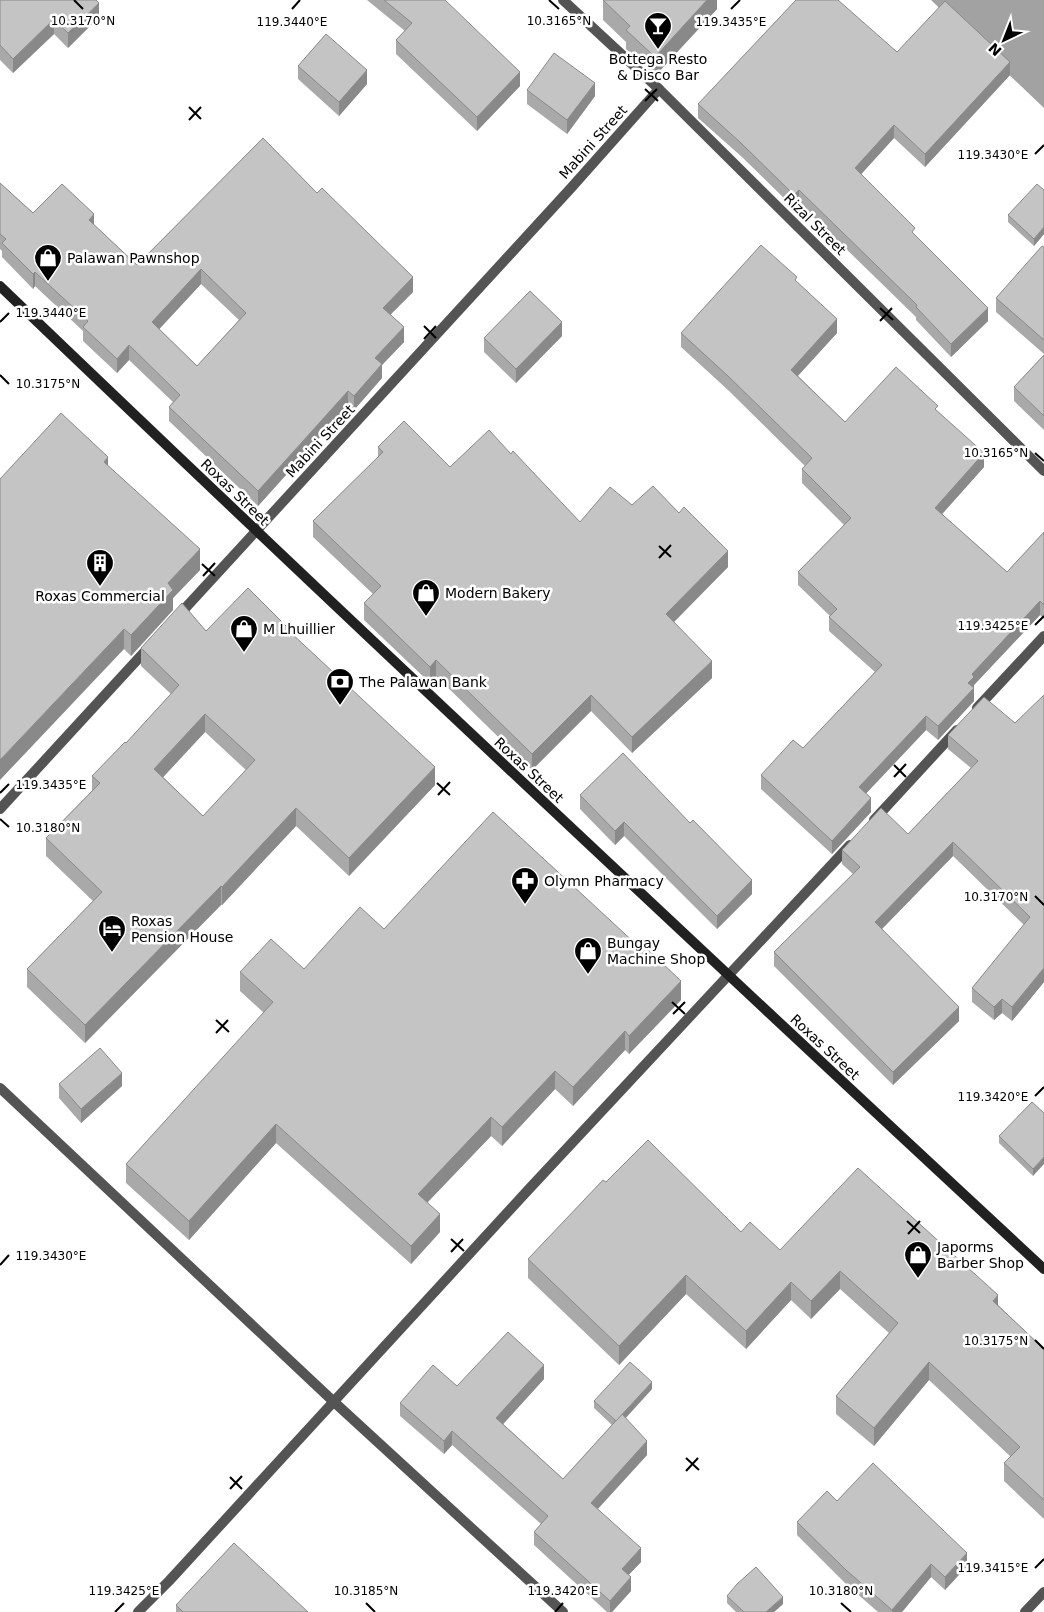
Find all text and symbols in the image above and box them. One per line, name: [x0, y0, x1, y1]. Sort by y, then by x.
bar icon: Bottega Resto & Disco Bar: [643, 11, 673, 50]
text: 10.3170°N: [51, 14, 115, 28]
text: 10.3165°N: [527, 14, 591, 28]
text: 119.3440°E: [257, 15, 327, 29]
text: 119.3435°E: [696, 15, 766, 29]
north arrow: [979, 15, 1029, 65]
text: N: [985, 40, 1005, 59]
place label: Bottega Resto & Disco Bar: [609, 51, 707, 83]
street label: Mabini Street: [556, 102, 630, 182]
text: 119.3430°E: [958, 148, 1028, 162]
street label: Rizal Street: [781, 190, 849, 258]
shop icon: Palawan Pawnshop: [33, 243, 63, 282]
place label: Palawan Pawnshop: [67, 250, 200, 266]
text: 119.3440°E: [16, 306, 86, 320]
text: 10.3175°N: [16, 377, 80, 391]
street label: Mabini Street: [282, 401, 358, 481]
text: 10.3165°N: [964, 446, 1028, 460]
street label: Roxas Street: [198, 456, 273, 529]
building icon: Roxas Commercial: [85, 548, 115, 587]
shop icon: Modern Bakery: [411, 578, 441, 617]
place label: Modern Bakery: [445, 585, 550, 601]
place label: Roxas Commercial: [35, 588, 165, 604]
shop icon: M Lhuillier: [229, 614, 259, 653]
text: 119.3425°E: [958, 619, 1028, 633]
place label: M Lhuillier: [263, 621, 335, 637]
bank icon: The Palawan Bank: [325, 667, 355, 706]
place label: The Palawan Bank: [358, 674, 488, 690]
street label: Roxas Street: [491, 734, 567, 806]
text: 119.3435°E: [16, 778, 86, 792]
text: 10.3180°N: [16, 821, 80, 835]
pharmacy icon: Olymn Pharmacy: [510, 866, 540, 905]
place label: Olymn Pharmacy: [544, 873, 664, 889]
text: 10.3170°N: [964, 890, 1028, 904]
place label: Roxas Pension House: [131, 913, 233, 945]
hotel icon: Roxas Pension House: [97, 914, 127, 953]
place label: Bungay Machine Shop: [607, 935, 705, 967]
shop icon: Bungay Machine Shop: [573, 936, 603, 975]
street label: Roxas Street: [787, 1011, 863, 1083]
text: 119.3420°E: [958, 1090, 1028, 1104]
place label: Japorms Barber Shop: [936, 1239, 1024, 1271]
shop icon: Japorms Barber Shop: [903, 1240, 933, 1279]
text: 119.3430°E: [16, 1249, 86, 1263]
text: 10.3175°N: [964, 1334, 1028, 1348]
text: 119.3415°E: [958, 1561, 1028, 1575]
text: 119.3425°E: [89, 1584, 159, 1598]
text: 10.3185°N: [334, 1584, 398, 1598]
text: 119.3420°E: [528, 1584, 598, 1598]
text: 10.3180°N: [809, 1584, 873, 1598]

